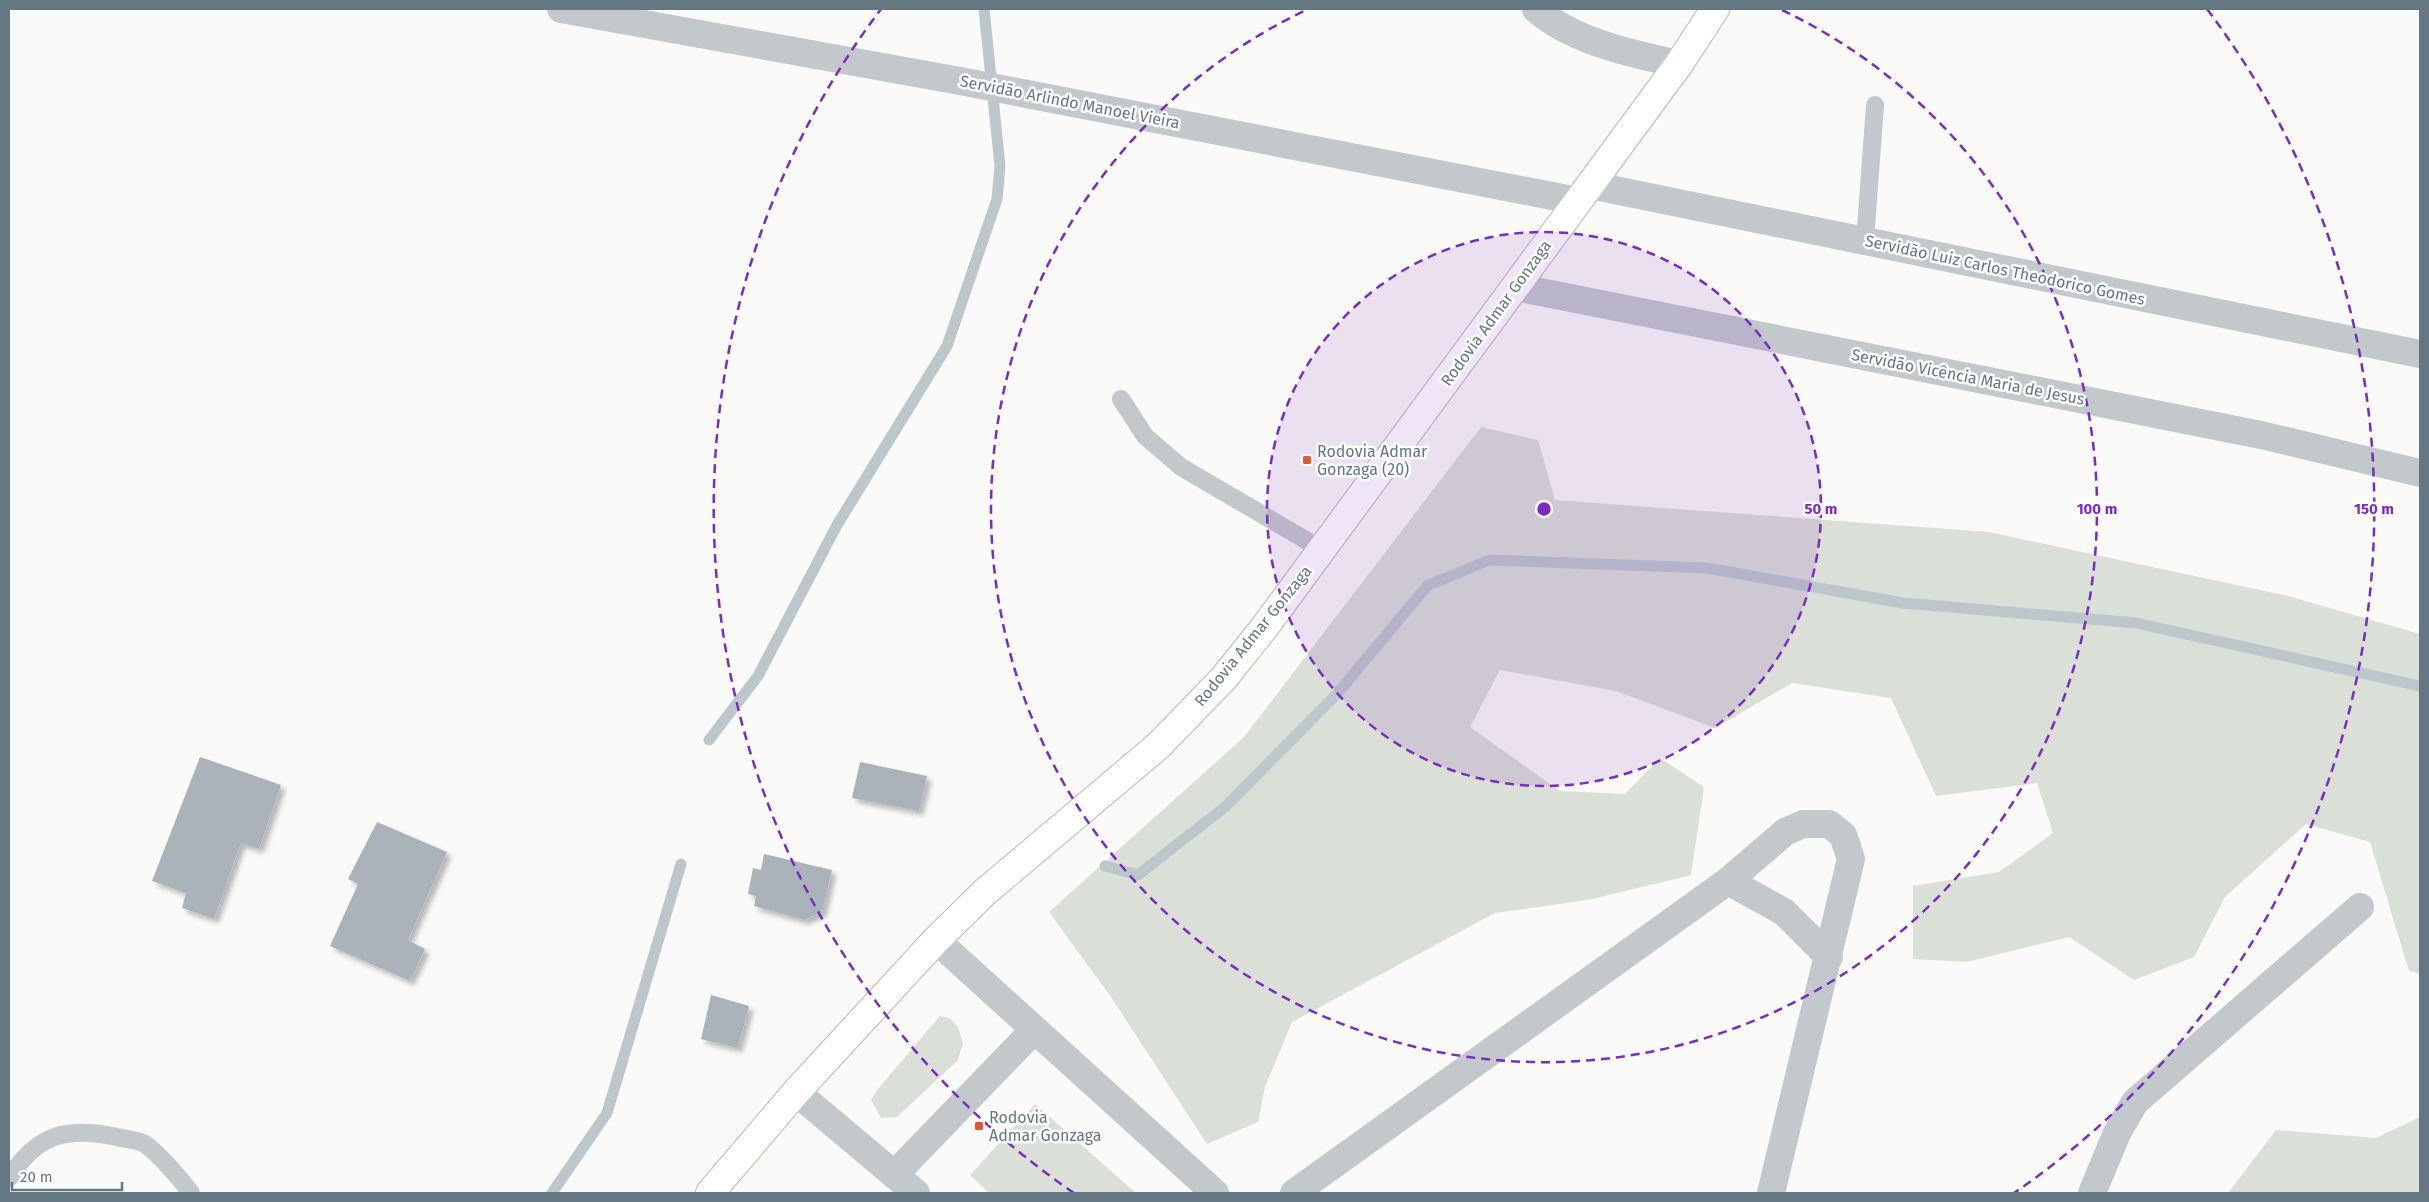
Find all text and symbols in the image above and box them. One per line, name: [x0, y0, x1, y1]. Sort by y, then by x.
street label: Servidão Arlindo Manoel Vieira: [959, 71, 1181, 133]
street label: Servidão Luiz Carlos Theodorico Gomes: [1863, 231, 2147, 309]
street label: Rodovia Admar Gonzaga: [1437, 236, 1555, 390]
street label: Servidão Vicência Maria de Jesus: [1850, 345, 2086, 409]
place label: Rodovia Admar Gonzaga (20): [1317, 442, 1428, 479]
marker: Rodovia Admar Gonzaga (20): [1301, 454, 1313, 466]
centre of rings: [1535, 500, 1553, 518]
text: 50 m: [1804, 500, 1838, 518]
text: 100 m: [2077, 500, 2117, 518]
text: 150 m: [2354, 500, 2394, 518]
street label: Rodovia Admar Gonzaga: [1190, 562, 1316, 710]
place label: Rodovia Admar Gonzaga: [989, 1108, 1101, 1145]
marker: Rodovia Admar Gonzaga: [973, 1120, 985, 1132]
scale bar: [12, 1160, 122, 1192]
text: 20 m: [20, 1168, 53, 1186]

